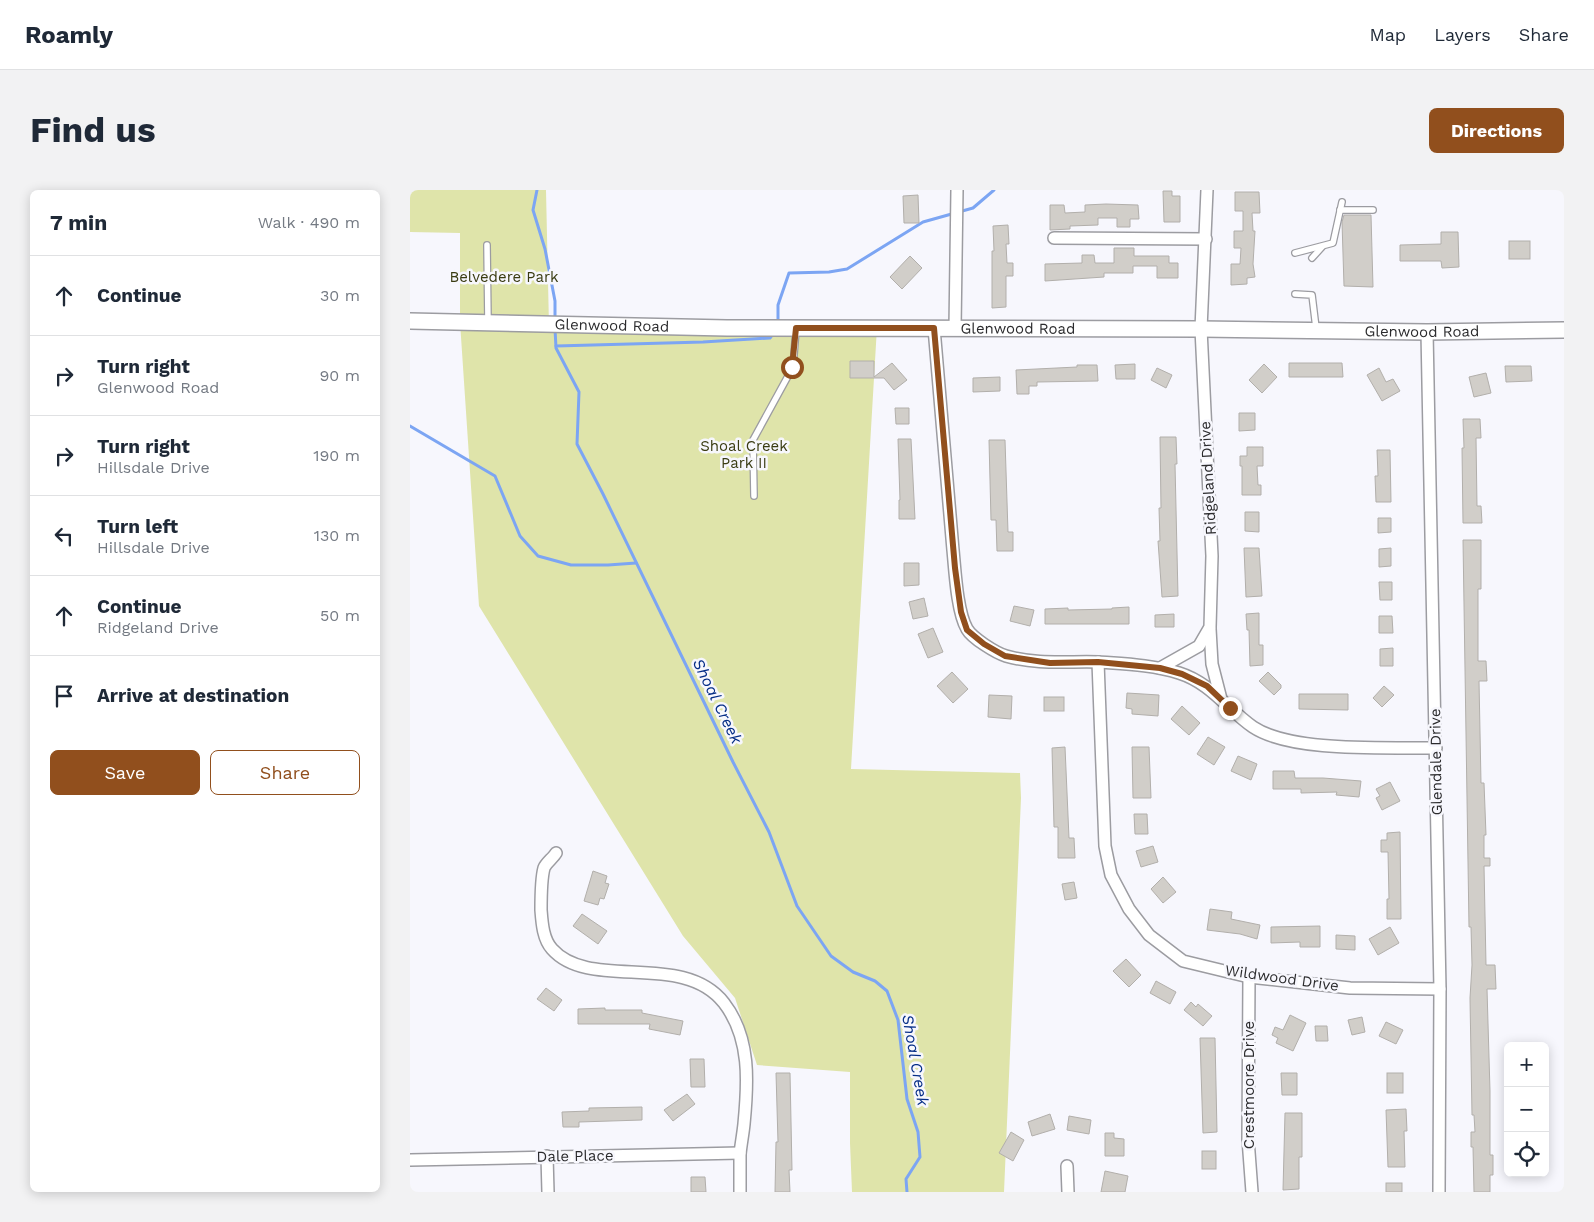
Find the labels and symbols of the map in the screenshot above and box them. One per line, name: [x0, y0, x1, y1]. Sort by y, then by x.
park label: Belvedere Park: [449, 268, 559, 286]
street label: Glenwood Road: [554, 315, 670, 336]
street label: Glenwood Road: [960, 319, 1075, 338]
street label: Glenwood Road: [1364, 322, 1479, 341]
route start: [781, 356, 804, 379]
street label: Ridgeland Drive: [1196, 421, 1220, 535]
park label: Shoal Creek Park II: [700, 437, 788, 472]
water label: Shoal Creek: [689, 655, 747, 748]
route end: [1219, 697, 1242, 720]
street label: Glendale Drive: [1426, 708, 1446, 816]
street label: Wildwood Drive: [1224, 961, 1340, 995]
water label: Shoal Creek: [898, 1013, 933, 1109]
street label: Crestmoore Drive: [1240, 1021, 1258, 1149]
street label: Dale Place: [536, 1146, 614, 1166]

